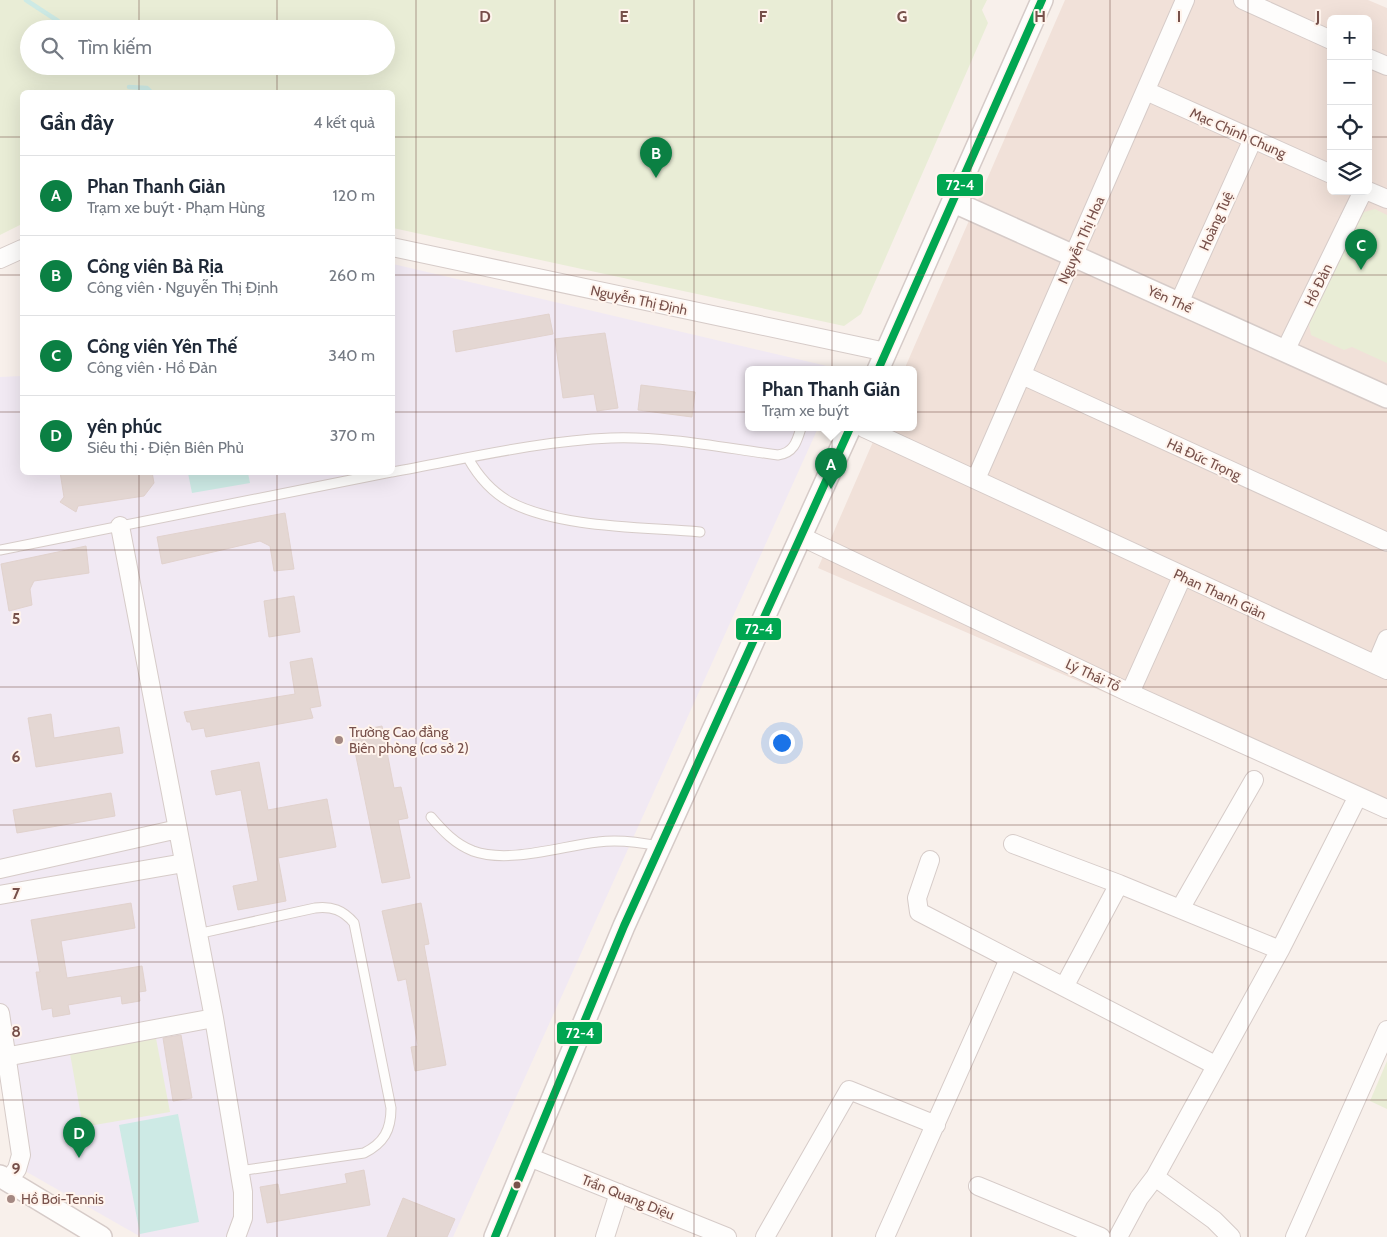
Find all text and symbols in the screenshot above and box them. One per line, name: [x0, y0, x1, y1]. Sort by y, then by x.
text: D: [479, 7, 491, 26]
text: E: [619, 7, 629, 26]
text: F: [759, 7, 768, 26]
text: G: [897, 7, 907, 26]
text: H: [1034, 7, 1046, 26]
text: I: [1177, 7, 1181, 26]
text: J: [1315, 7, 1320, 26]
map controls: [1327, 15, 1372, 195]
button: +: [1327, 15, 1372, 60]
search box: [20, 20, 395, 75]
icon: search: [38, 34, 66, 62]
text: Tìm kiếm: [78, 36, 152, 59]
button: −: [1327, 60, 1372, 105]
street label: Mạc Chính Chung: [1187, 104, 1290, 163]
button: locate: [1327, 105, 1372, 150]
text: Gần đây: [40, 110, 114, 135]
text: 4 kết quả: [313, 113, 375, 132]
pin: B: [640, 137, 672, 178]
button: layers: [1327, 150, 1372, 195]
line badge: 72-4: [936, 173, 984, 197]
text: Phan Thanh Giản: [87, 175, 226, 198]
text: 72-4: [946, 176, 974, 194]
text: A: [51, 186, 61, 205]
text: 120 m: [333, 186, 375, 205]
street label: Hoàng Tuệ: [1195, 189, 1237, 253]
street label: Nguyễn Thị Hoa: [1054, 193, 1108, 287]
text: Trạm xe buýt · Phạm Hùng: [87, 198, 265, 217]
pin: C: [1345, 229, 1377, 270]
text: Công viên Bà Rịa: [87, 255, 223, 278]
street label: Hồ Đản: [1300, 261, 1336, 309]
text: B: [51, 266, 61, 285]
text: 260 m: [329, 266, 375, 285]
text: Công viên · Nguyễn Thị Định: [87, 278, 278, 297]
street label: Nguyễn Thị Định: [589, 281, 689, 319]
street label: Yên Thế: [1144, 281, 1196, 317]
text: Công viên Yên Thế: [87, 335, 237, 358]
text: C: [51, 346, 61, 365]
text: 340 m: [328, 346, 375, 365]
text: Công viên · Hồ Đản: [87, 358, 217, 377]
popup: [745, 366, 917, 431]
text: Phan Thanh Giản: [762, 378, 900, 401]
text: Trạm xe buýt: [762, 401, 849, 420]
text: yên phúc: [87, 415, 162, 438]
text: D: [50, 426, 62, 445]
text: 370 m: [330, 426, 375, 445]
street label: Hà Đức Trọng: [1164, 434, 1245, 484]
text: Siêu thị · Điện Biên Phủ: [87, 438, 244, 457]
pin: A: [815, 448, 847, 489]
street label: Phan Thanh Giản: [1171, 565, 1269, 623]
text: 5: [12, 609, 20, 628]
line badge: 72-4: [735, 617, 782, 641]
text: 72-4: [745, 620, 773, 638]
street label: Lý Thái Tổ: [1063, 655, 1123, 696]
place label: Trường Cao đẳng Biên phòng (cơ sở 2): [349, 723, 469, 757]
your location: [769, 730, 795, 756]
marker: Trường Cao đẳng Biên phòng (cơ sở 2): [333, 734, 345, 746]
text: 6: [12, 747, 21, 766]
text: 7: [12, 884, 21, 903]
line badge: 72-4: [556, 1021, 603, 1045]
text: 8: [11, 1022, 21, 1041]
text: 72-4: [566, 1024, 594, 1042]
pin: D: [63, 1117, 95, 1158]
text: 9: [12, 1159, 21, 1178]
street label: Trần Quang Diệu: [579, 1170, 677, 1224]
unlabelled marker: [512, 1180, 522, 1190]
place label: Hồ Bơi-Tennis: [21, 1190, 104, 1208]
marker: Hồ Bơi-Tennis: [5, 1193, 17, 1205]

